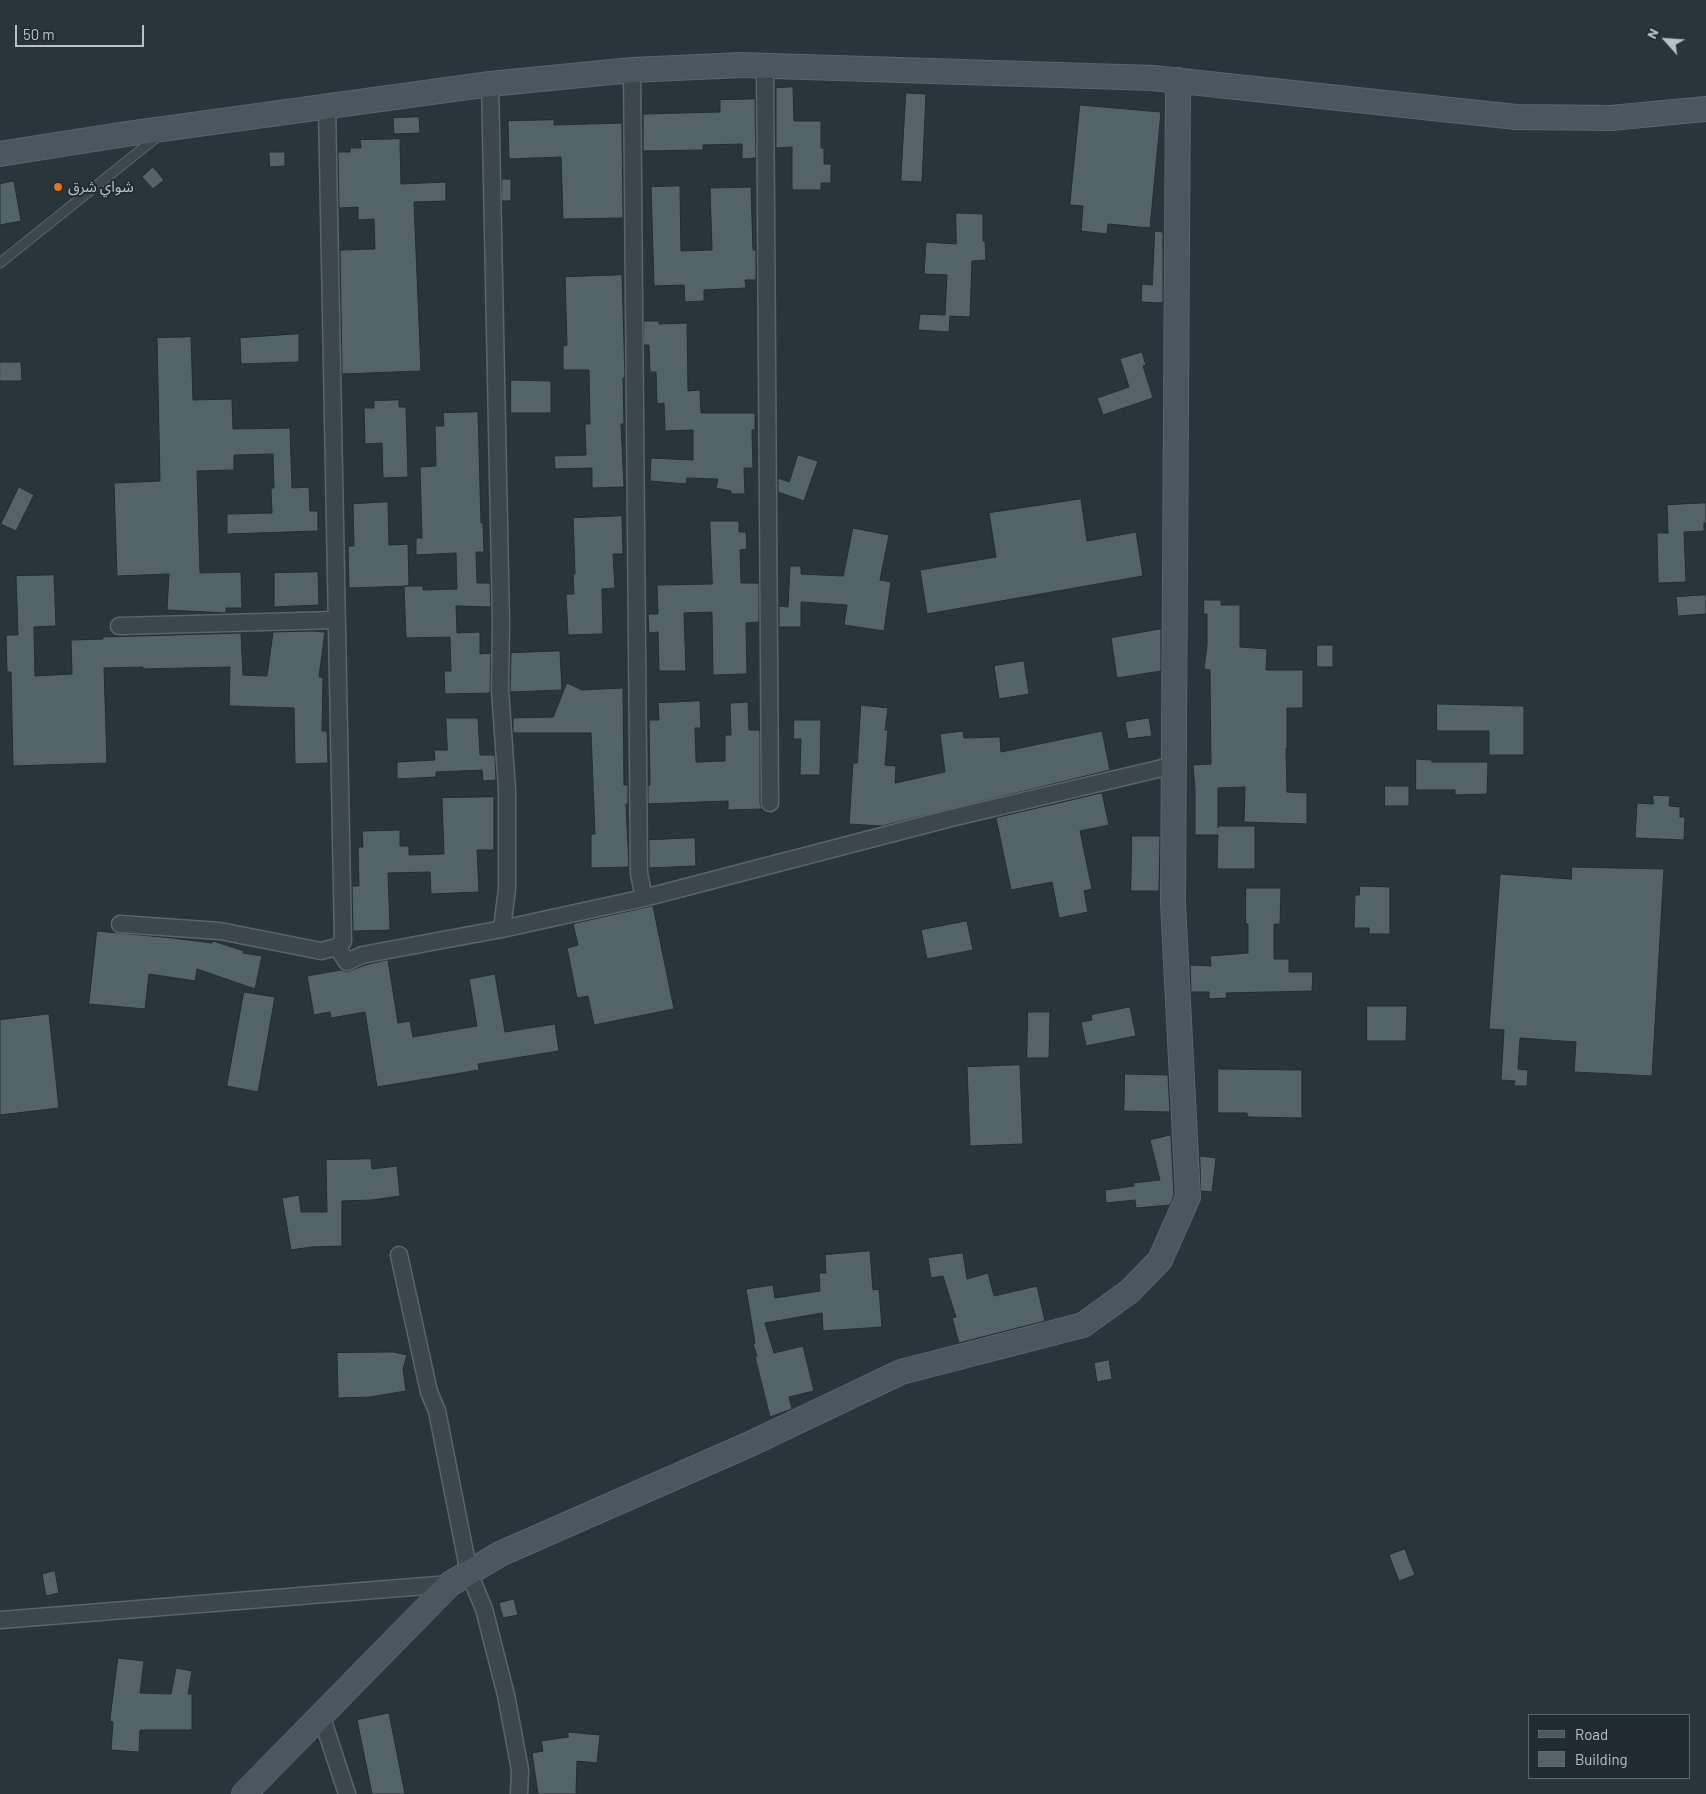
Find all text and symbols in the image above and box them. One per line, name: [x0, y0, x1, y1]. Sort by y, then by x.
scale bar: [18, 15, 146, 47]
north arrow: [1641, 15, 1691, 65]
text: 50 m: [23, 25, 55, 43]
text: N: [1642, 25, 1662, 41]
place label: شواي شرق: [68, 178, 134, 196]
marker: شواي شرق: [52, 181, 64, 193]
legend: [1528, 1714, 1691, 1779]
text: Road: [1575, 1725, 1608, 1743]
text: Building: [1575, 1750, 1628, 1768]

